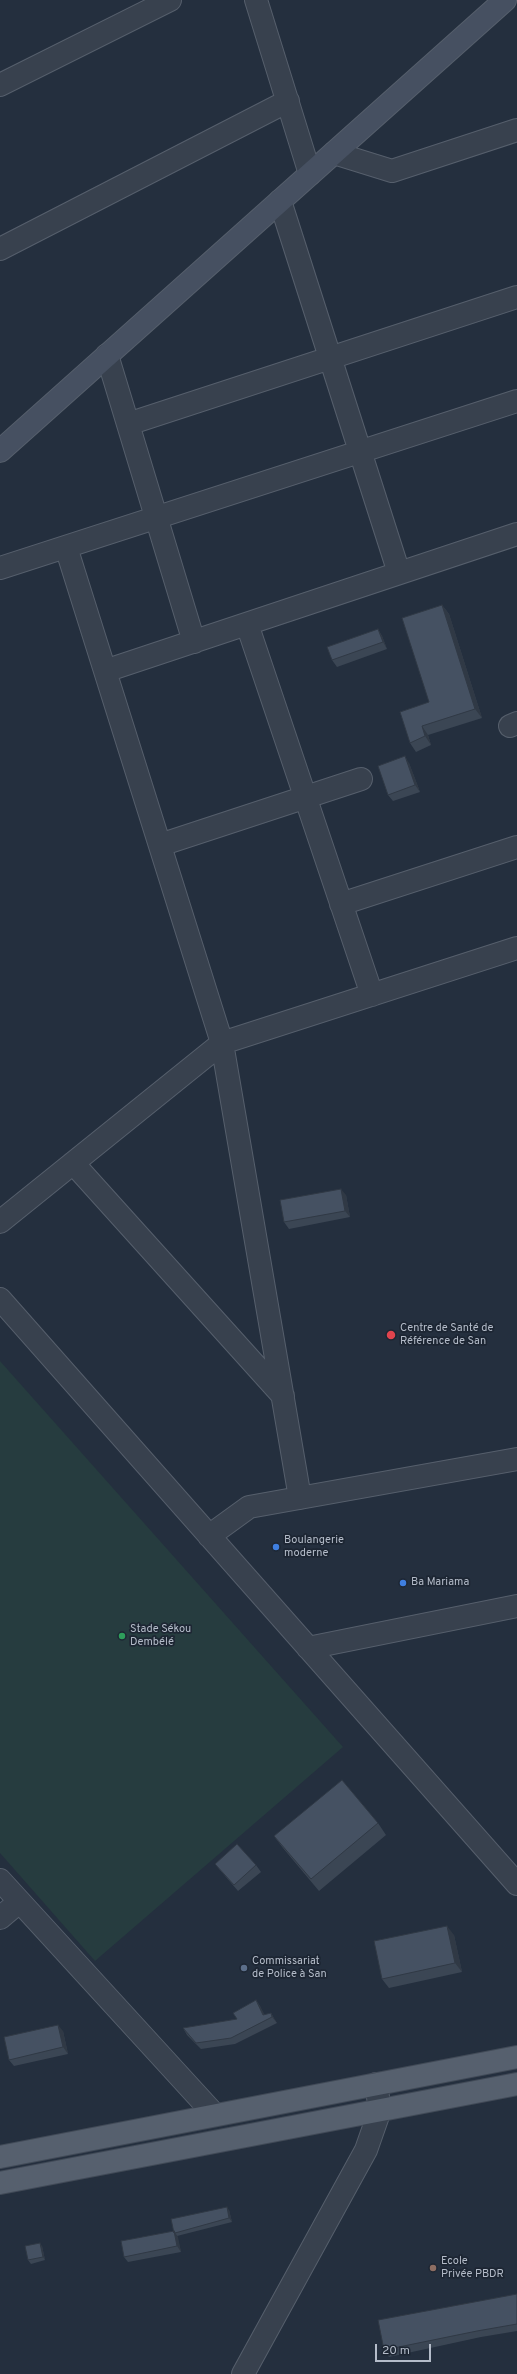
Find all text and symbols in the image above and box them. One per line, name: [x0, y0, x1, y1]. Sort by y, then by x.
place label: Centre de Santé de Référence de San: [400, 1322, 493, 1348]
marker: Centre de Santé de Référence de San: [385, 1329, 397, 1341]
place label: Boulangerie moderne: [284, 1534, 344, 1560]
marker: Boulangerie moderne: [271, 1542, 281, 1552]
place label: Ba Mariama: [411, 1576, 469, 1590]
marker: Ba Mariama: [398, 1578, 408, 1588]
place label: Stade Sékou Dembélé: [130, 1623, 191, 1649]
marker: Stade Sékou Dembélé: [117, 1631, 127, 1641]
place label: Commissariat de Police à San: [252, 1955, 327, 1981]
marker: Commissariat de Police à San: [239, 1963, 249, 1973]
place label: Ecole Privée PBDR: [441, 2255, 504, 2281]
marker: Ecole Privée PBDR: [428, 2263, 438, 2273]
scale bar: [377, 2336, 433, 2362]
text: 20 m: [382, 2343, 410, 2359]

